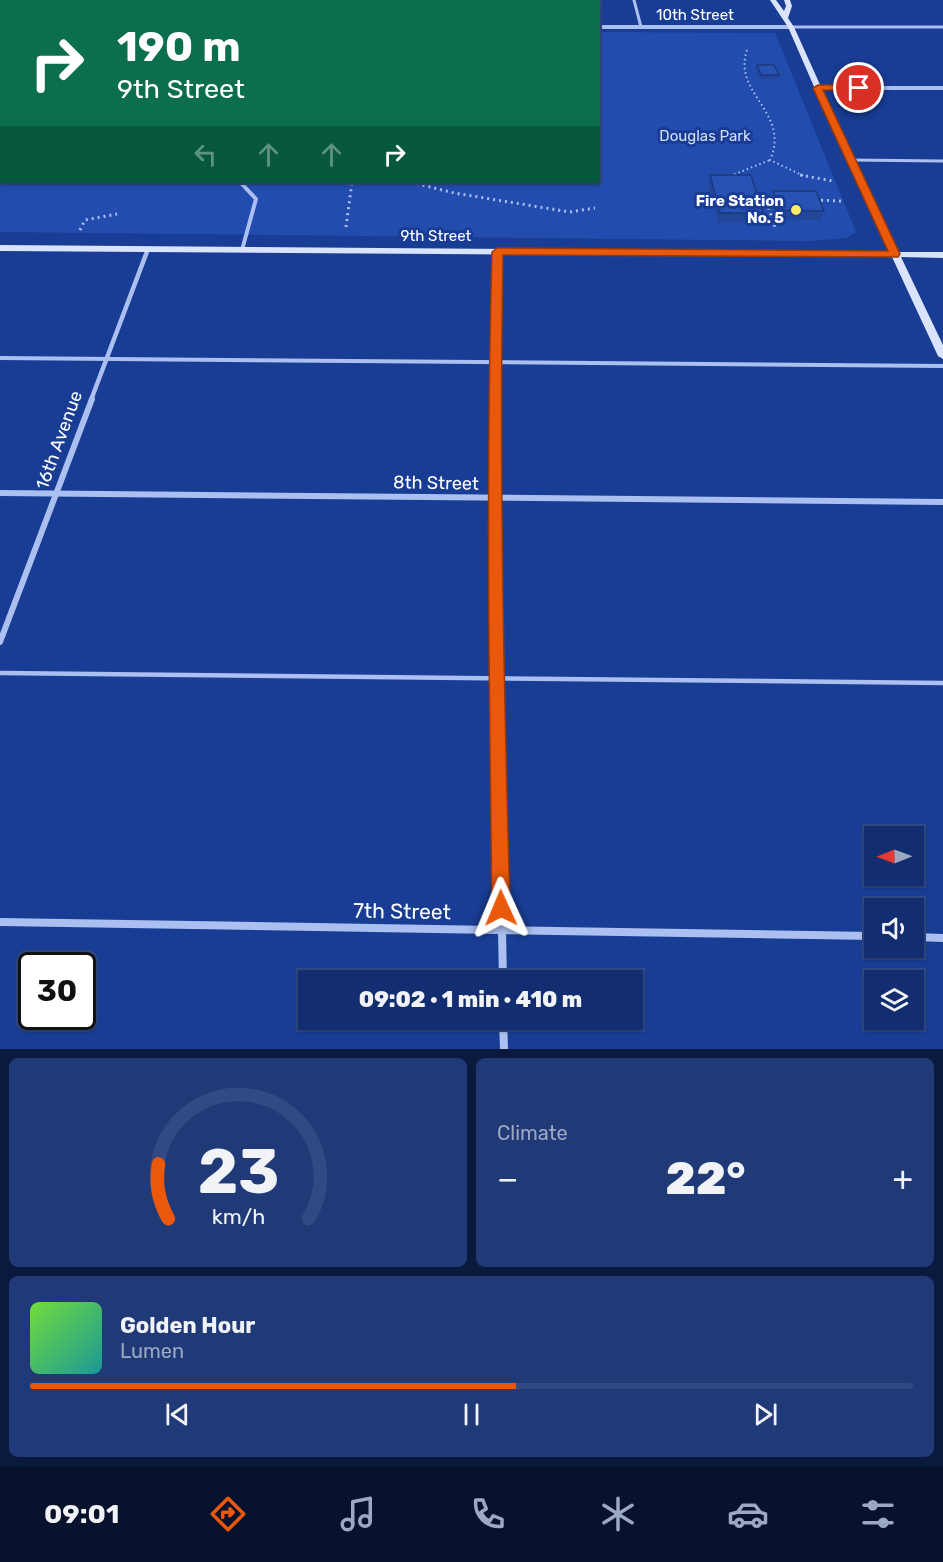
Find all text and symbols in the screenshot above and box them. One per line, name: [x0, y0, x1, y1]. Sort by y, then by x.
street label: 10th Street: [656, 6, 734, 24]
text: 190 m: [117, 22, 241, 72]
icon: right: [18, 24, 96, 102]
pin: [833, 62, 884, 113]
icon: arrive: [842, 71, 875, 104]
text: 9th Street: [117, 73, 245, 105]
park label: Douglas Park: [659, 127, 751, 145]
icon: left: [189, 138, 222, 171]
icon: ahead: [252, 138, 285, 171]
icon: ahead: [315, 138, 348, 171]
icon: right: [378, 138, 411, 171]
place label: Fire Station No. 5: [696, 192, 784, 227]
marker: Fire Station No. 5: [789, 203, 803, 217]
street label: 9th Street: [401, 227, 472, 245]
street label: 16th Avenue: [31, 388, 87, 492]
street label: 8th Street: [393, 471, 479, 495]
north arrow: [864, 826, 924, 886]
map controls: [864, 826, 924, 1030]
position arrow: [469, 876, 533, 940]
street label: 7th Street: [353, 898, 451, 924]
button: sound: [864, 898, 924, 958]
speed limit sign: 30: [18, 952, 96, 1030]
button: layers: [864, 970, 924, 1030]
text: 09:02 · 1 min · 410 m: [359, 986, 582, 1013]
text: Climate: [497, 1121, 568, 1145]
text: 23: [197, 1135, 279, 1209]
text: 22°: [666, 1152, 745, 1205]
text: −: [497, 1159, 518, 1198]
text: +: [892, 1159, 913, 1198]
text: km/h: [211, 1205, 265, 1230]
text: Golden Hour: [120, 1312, 255, 1339]
text: Lumen: [120, 1339, 184, 1363]
icon: previous: [161, 1398, 194, 1431]
icon: pause: [455, 1398, 488, 1431]
icon: next: [749, 1398, 782, 1431]
icon: directions: [207, 1493, 249, 1535]
icon: music: [337, 1493, 379, 1535]
icon: phone: [467, 1493, 509, 1535]
icon: climate: [597, 1493, 639, 1535]
icon: car: [727, 1493, 769, 1535]
icon: filters: [857, 1493, 899, 1535]
text: 09:01: [44, 1498, 119, 1530]

